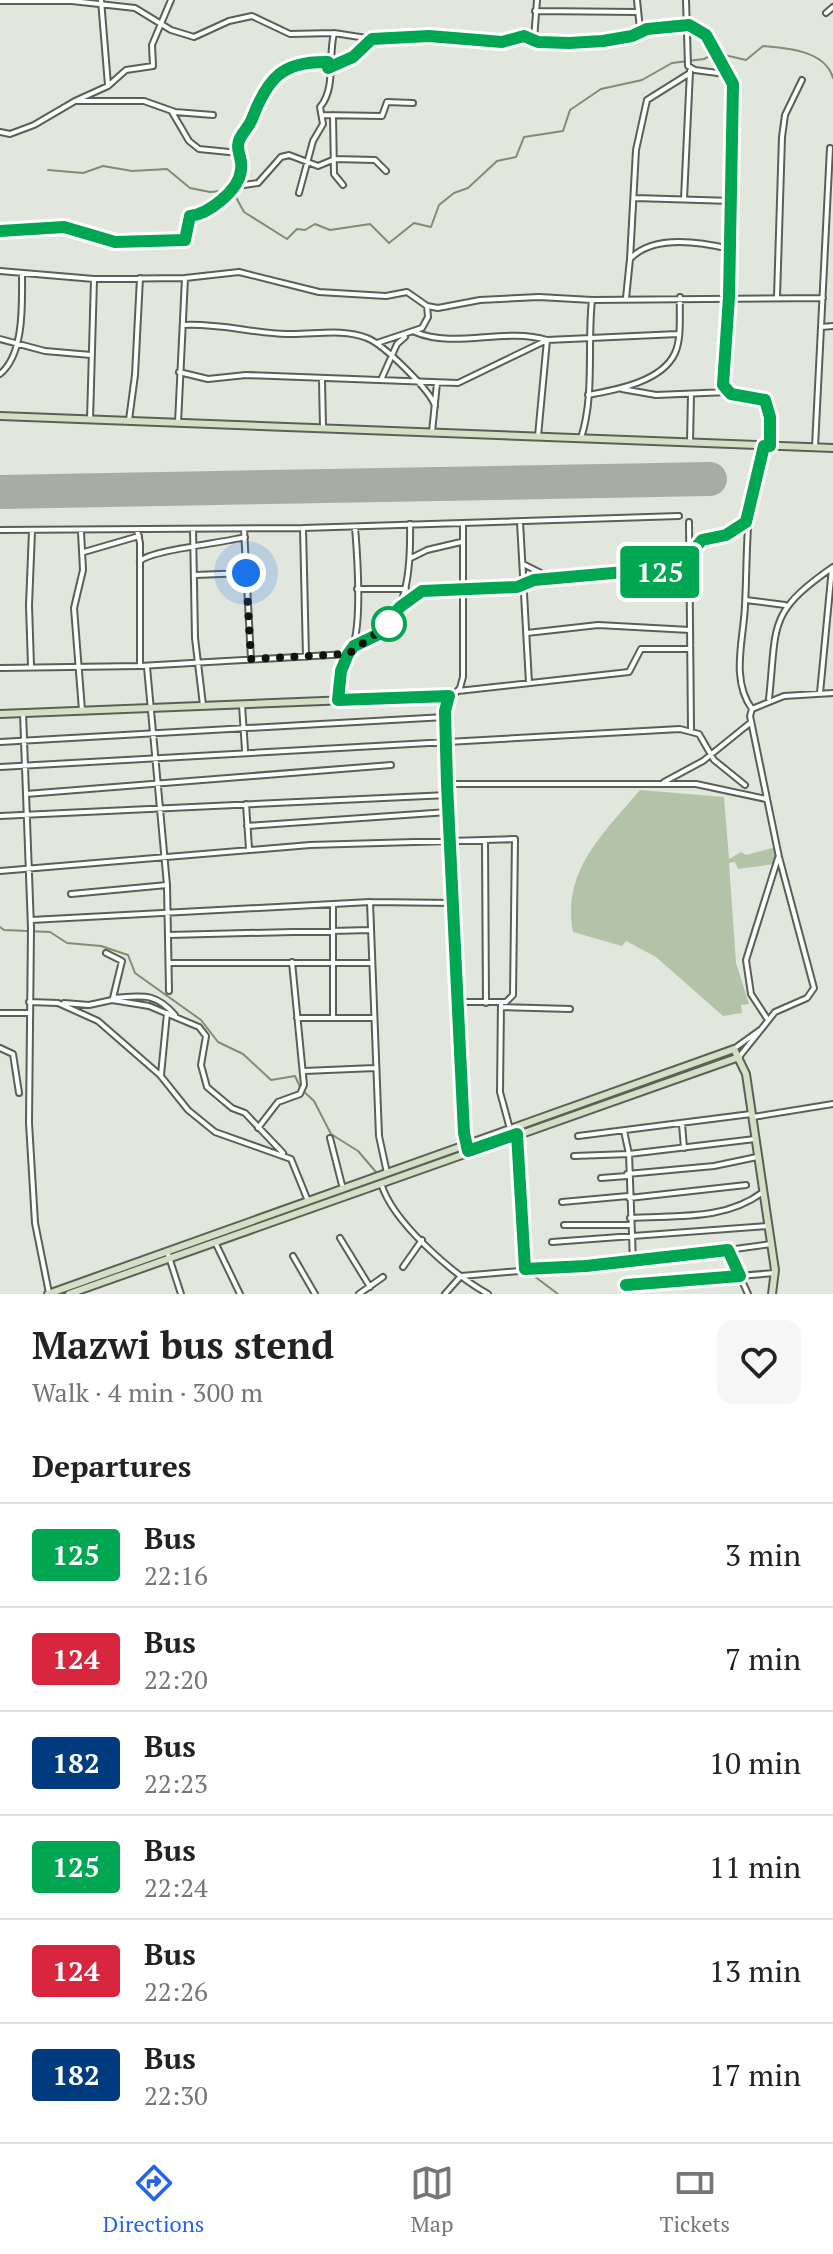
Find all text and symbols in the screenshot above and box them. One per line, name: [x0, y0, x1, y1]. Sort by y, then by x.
line badge: 125: [614, 546, 706, 598]
your location: [226, 553, 266, 593]
text: 125: [636, 553, 684, 590]
unlabelled marker: [372, 607, 406, 641]
text: Mazwi bus stend: [32, 1320, 334, 1370]
button: heart: [717, 1320, 801, 1404]
text: Walk · 4 min · 300 m: [32, 1375, 263, 1409]
text: Departures: [32, 1446, 191, 1486]
text: Bus: [144, 1518, 196, 1558]
text: 3 min: [725, 1535, 801, 1575]
text: 125: [52, 1536, 100, 1573]
text: 22:16: [144, 1558, 208, 1592]
text: Bus: [144, 1622, 196, 1662]
text: 7 min: [725, 1639, 801, 1679]
text: 124: [52, 1640, 100, 1677]
text: 22:20: [144, 1662, 208, 1696]
text: Bus: [144, 1726, 196, 1766]
text: 10 min: [709, 1743, 801, 1783]
text: 182: [52, 1744, 100, 1781]
text: 22:23: [144, 1766, 208, 1800]
text: Bus: [144, 1830, 196, 1870]
text: 11 min: [709, 1847, 801, 1887]
text: 125: [52, 1848, 100, 1885]
text: 22:24: [144, 1870, 208, 1904]
text: Bus: [144, 1934, 196, 1974]
text: 13 min: [709, 1951, 801, 1991]
text: 124: [52, 1952, 100, 1989]
text: 22:26: [144, 1974, 208, 2008]
text: Bus: [144, 2038, 196, 2078]
text: 17 min: [709, 2055, 801, 2095]
text: 182: [52, 2056, 100, 2093]
text: 22:30: [144, 2078, 208, 2112]
tab: Directions: [103, 2161, 204, 2238]
tab: Map: [410, 2161, 454, 2238]
tab: Tickets: [660, 2161, 730, 2238]

